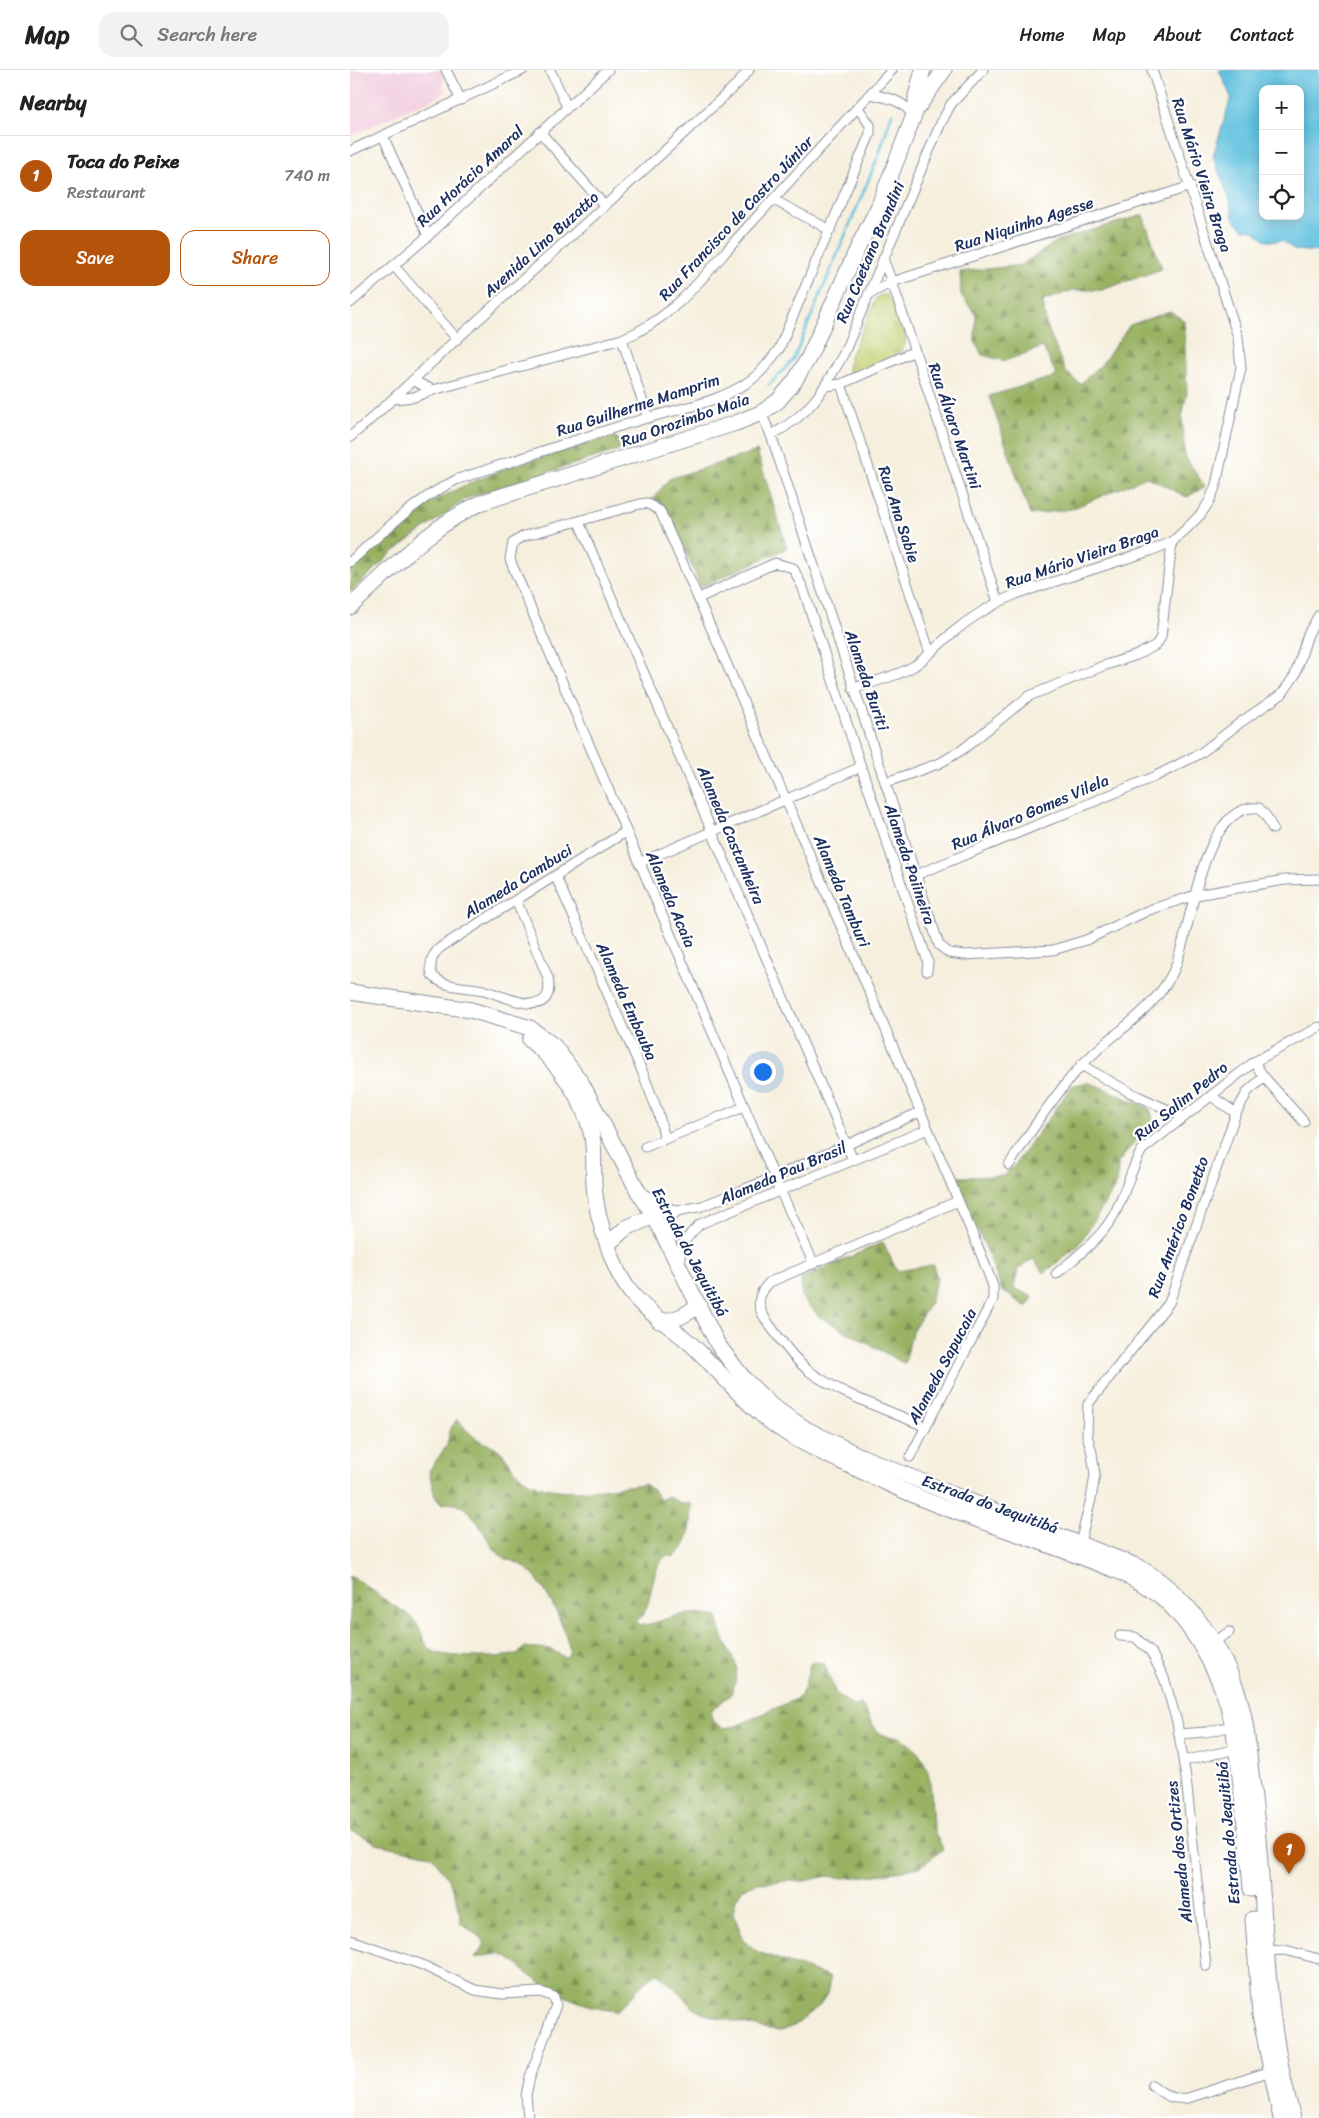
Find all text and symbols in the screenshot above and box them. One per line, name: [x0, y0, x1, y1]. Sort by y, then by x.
search box: [99, 12, 449, 57]
text: Map: [25, 14, 69, 56]
text: Search here: [157, 18, 257, 51]
text: Home: [1020, 19, 1065, 51]
text: Map: [1093, 19, 1126, 51]
text: About: [1154, 19, 1202, 51]
text: Contact: [1230, 19, 1294, 51]
icon: search: [117, 21, 145, 49]
text: Nearby: [20, 84, 86, 122]
map controls: [1259, 85, 1304, 220]
button: +: [1259, 85, 1304, 130]
street label: Rua Mário Vieira Braga: [1163, 94, 1241, 256]
street label: Rua Horácio Amaral: [409, 118, 531, 234]
street label: Rua Francisco de Castro Júnior: [651, 127, 822, 308]
button: −: [1259, 130, 1304, 175]
text: Toca do Peixe: [67, 145, 179, 178]
text: 1: [33, 161, 39, 190]
text: 740 m: [284, 161, 330, 190]
button: locate: [1259, 175, 1304, 220]
street label: Rua Caetano Brandini: [827, 176, 913, 327]
text: Restaurant: [67, 178, 146, 207]
street label: Avenida Lino Buzatto: [475, 184, 606, 305]
street label: Rua Niquinho Agesse: [951, 188, 1097, 260]
button: Save: [20, 230, 170, 286]
button: Share: [180, 230, 330, 286]
street label: Rua Álvaro Martini: [920, 359, 990, 494]
street label: Rua Guilherme Mamprim: [552, 365, 724, 445]
street label: Rua Orozimbo Maia: [617, 384, 754, 456]
street label: Rua Ana Sabie: [870, 462, 928, 567]
street label: Rua Mário Vieira Braga: [1001, 517, 1163, 597]
street label: Alameda Buriti: [836, 625, 898, 735]
street label: Alameda Castanheira: [688, 760, 774, 910]
street label: Rua Álvaro Gomes Vilela: [947, 766, 1113, 858]
street label: Alameda Paiineira: [875, 798, 944, 929]
street label: Alameda Tamburi: [805, 829, 879, 952]
street label: Alameda Cambuci: [457, 836, 579, 927]
street label: Alameda Acaia: [637, 845, 705, 952]
street label: Alameda Embauba: [587, 936, 666, 1065]
street label: Rua Salim Pedro: [1127, 1054, 1235, 1148]
your location: [750, 1059, 776, 1085]
street label: Alameda Pau Brasil: [714, 1133, 852, 1213]
street label: Rua Américo Bonetto: [1139, 1152, 1217, 1302]
street label: Estrada do Jequitibá: [644, 1182, 736, 1322]
street label: Alameda Sapucaia: [899, 1302, 985, 1430]
street label: Estrada do Jequitibá: [918, 1466, 1062, 1542]
street label: Estrada do Jequitibá: [1207, 1760, 1249, 1906]
street label: Alameda dos Ortizes: [1157, 1779, 1201, 1925]
pin: 1: [1273, 1833, 1305, 1874]

